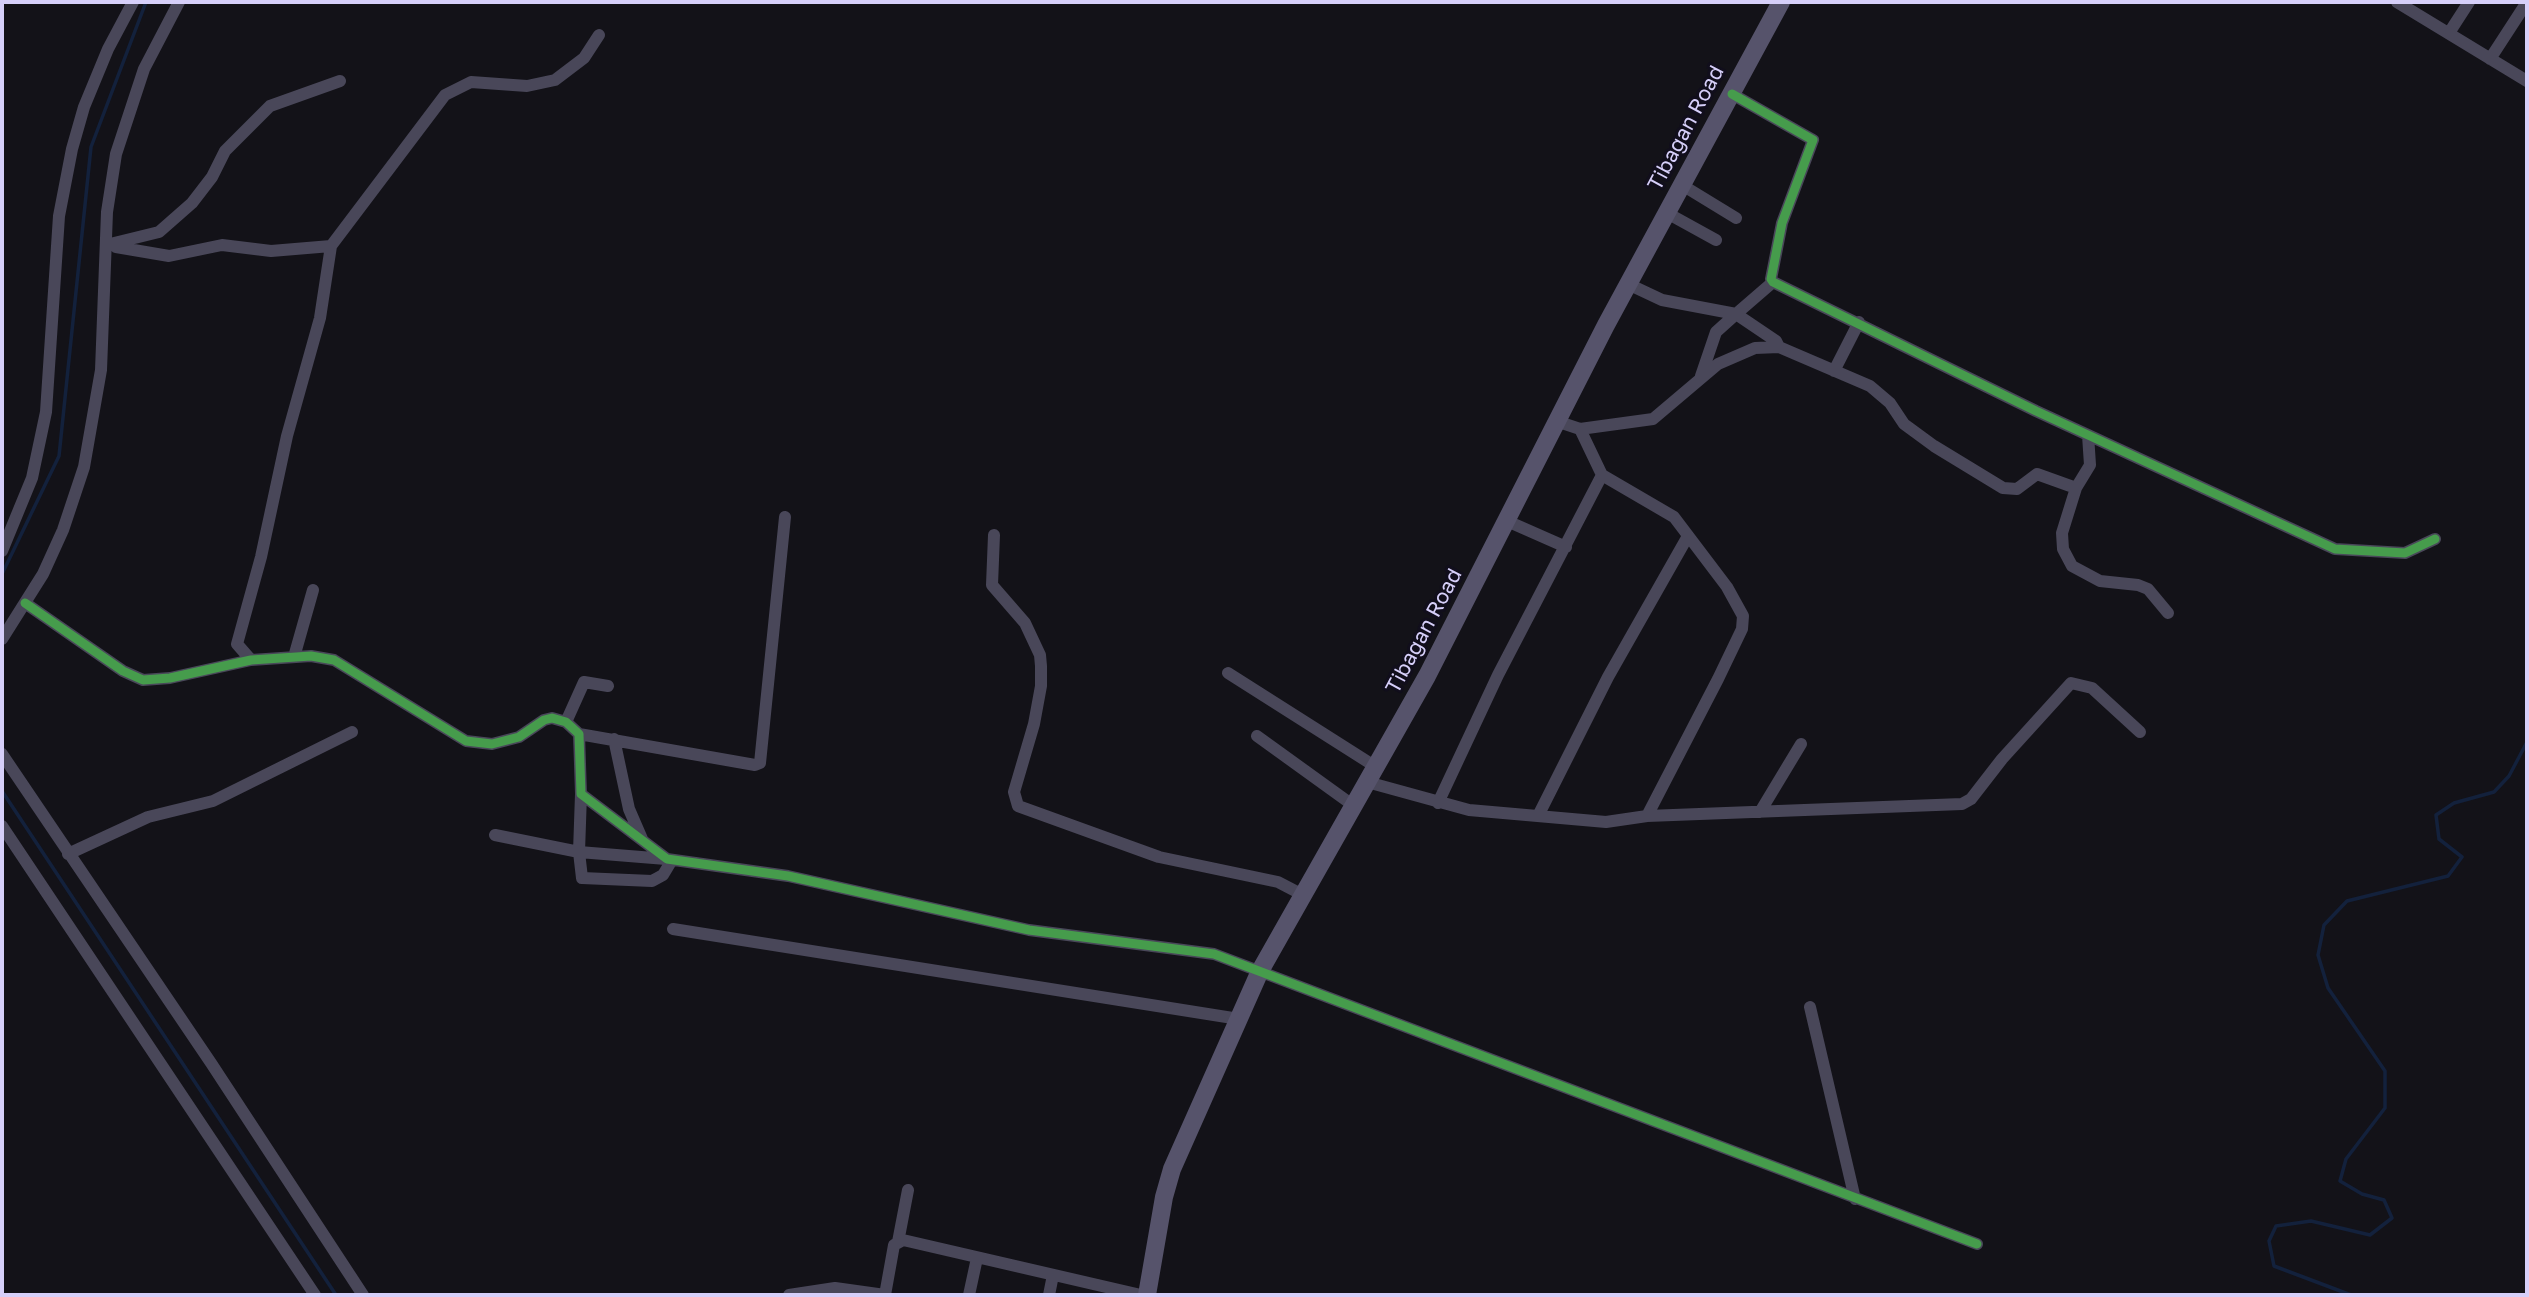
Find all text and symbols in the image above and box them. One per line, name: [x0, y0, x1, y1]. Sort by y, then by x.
street label: Tibagan Road: [1643, 61, 1729, 195]
street label: Tibagan Road: [1381, 564, 1467, 698]

